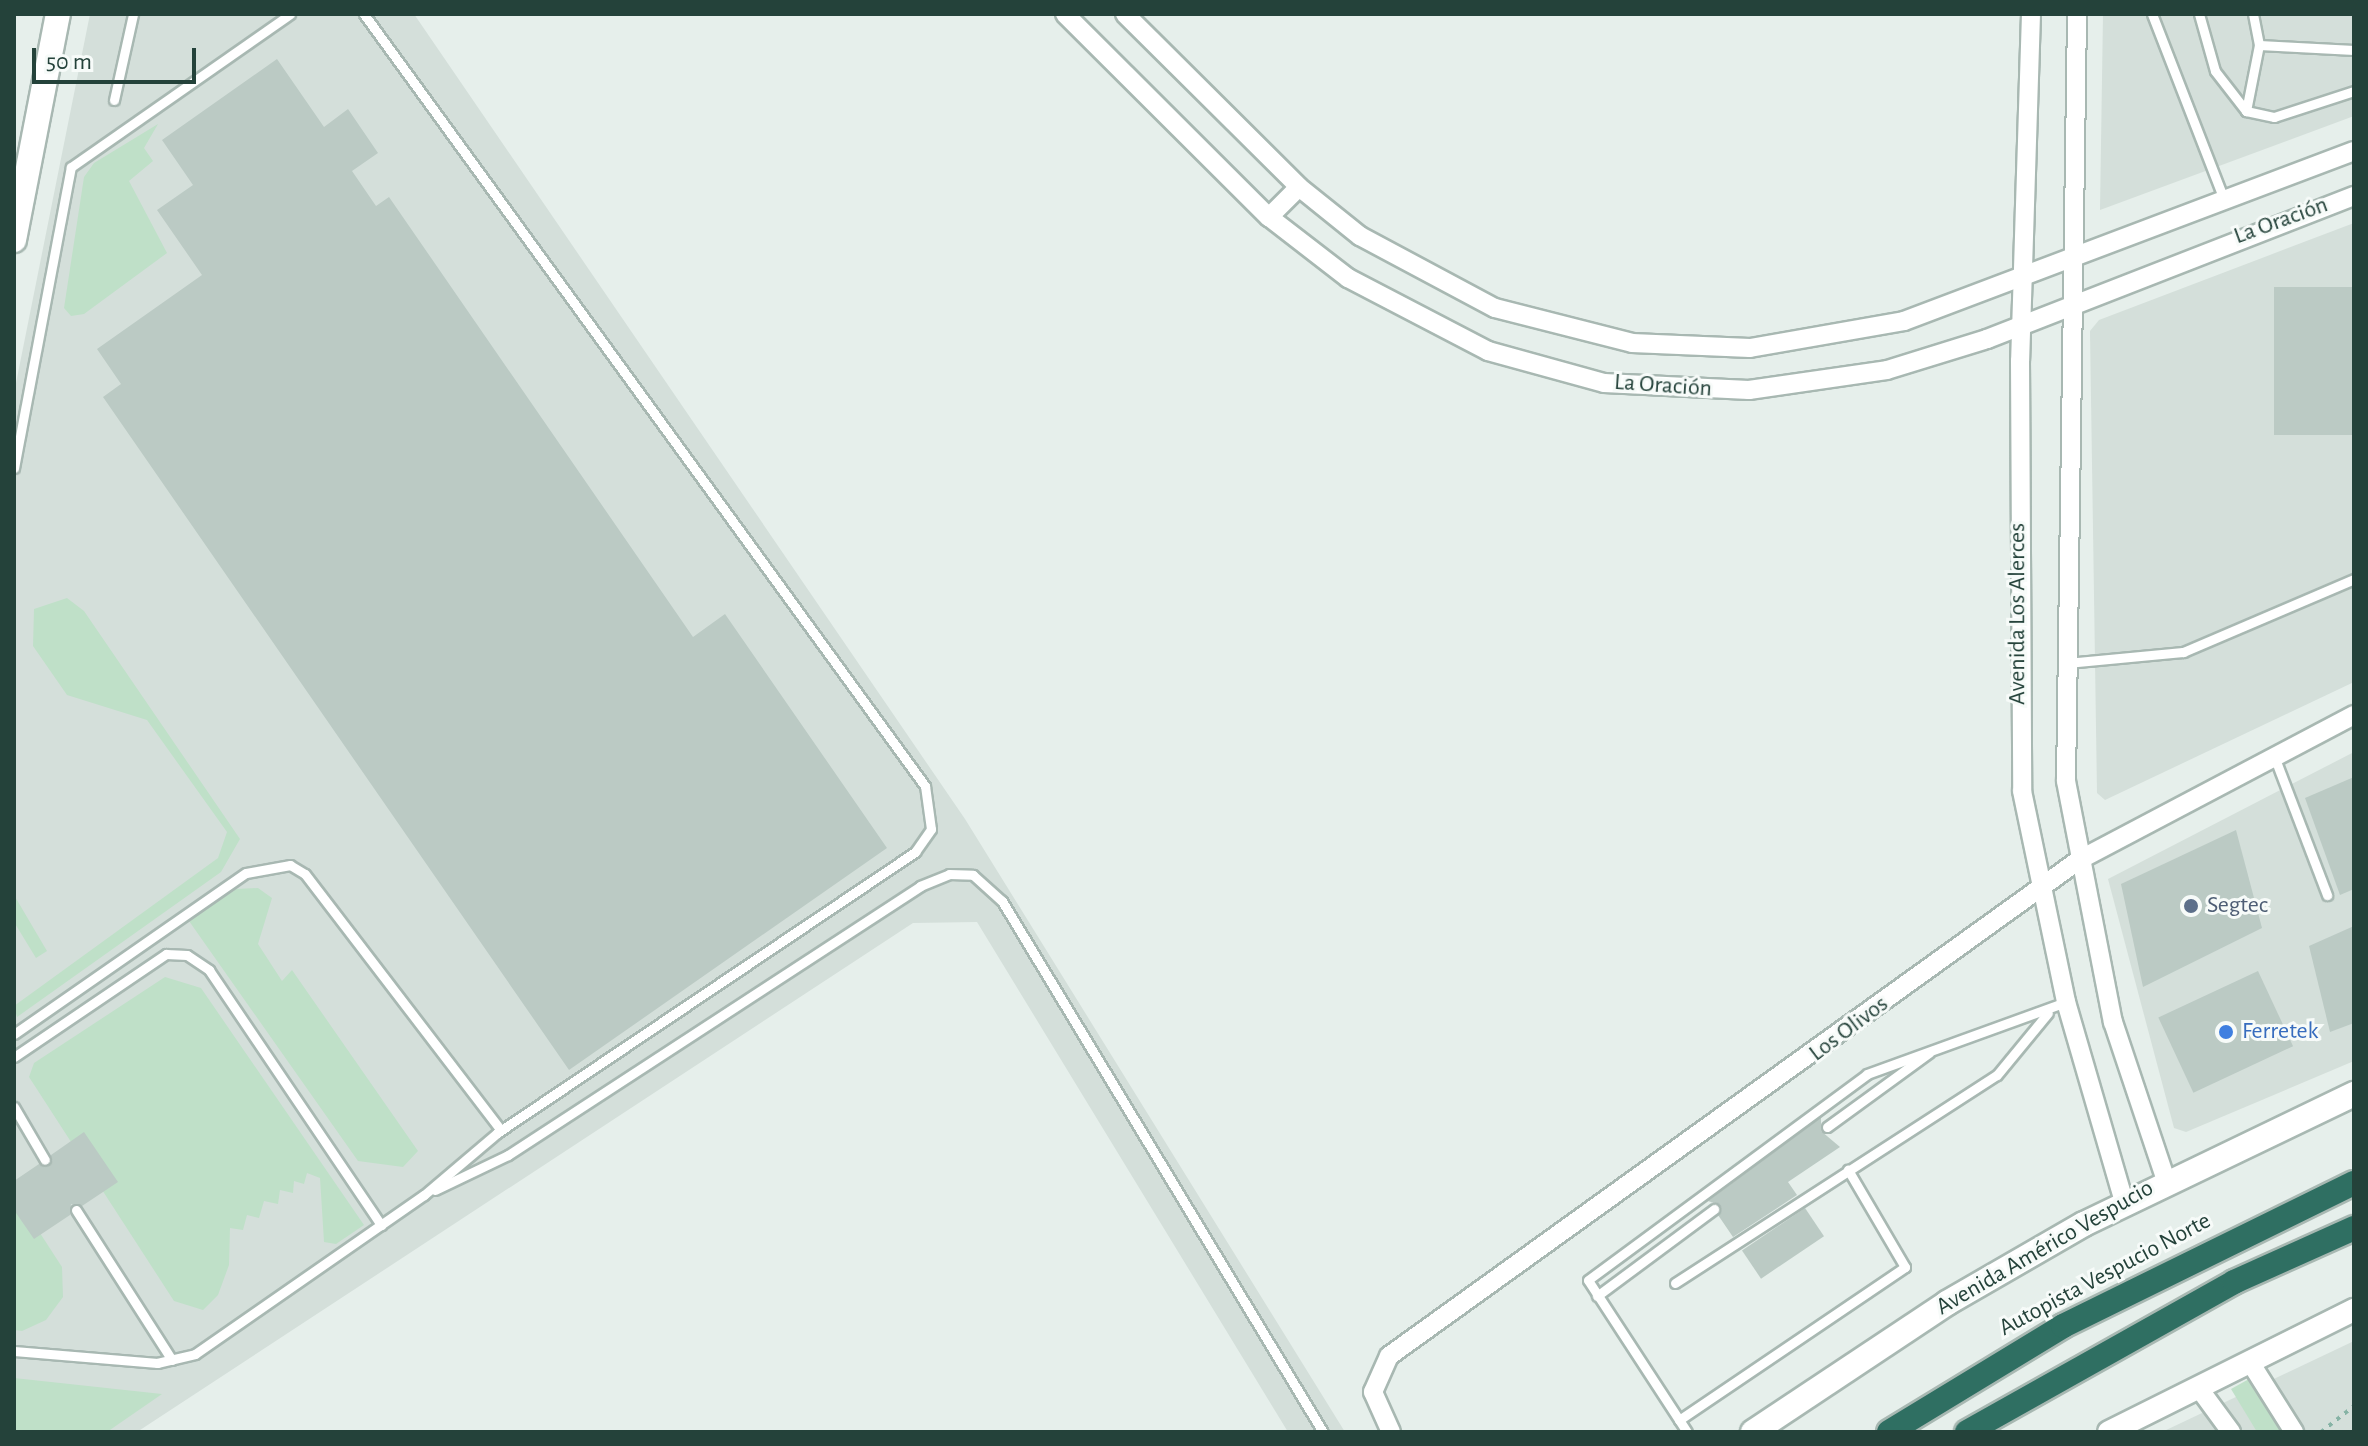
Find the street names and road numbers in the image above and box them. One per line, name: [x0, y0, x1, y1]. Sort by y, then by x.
street label: La Oración: [2230, 191, 2332, 251]
street label: La Oración: [1613, 368, 1713, 404]
street label: Avenida Los Alerces: [2004, 523, 2032, 705]
street label: Los Olivos: [1804, 990, 1894, 1068]
street label: Avenida Américo Vespucio: [1931, 1174, 2159, 1322]
street label: Autopista Vespucio Norte: [1994, 1207, 2216, 1343]

